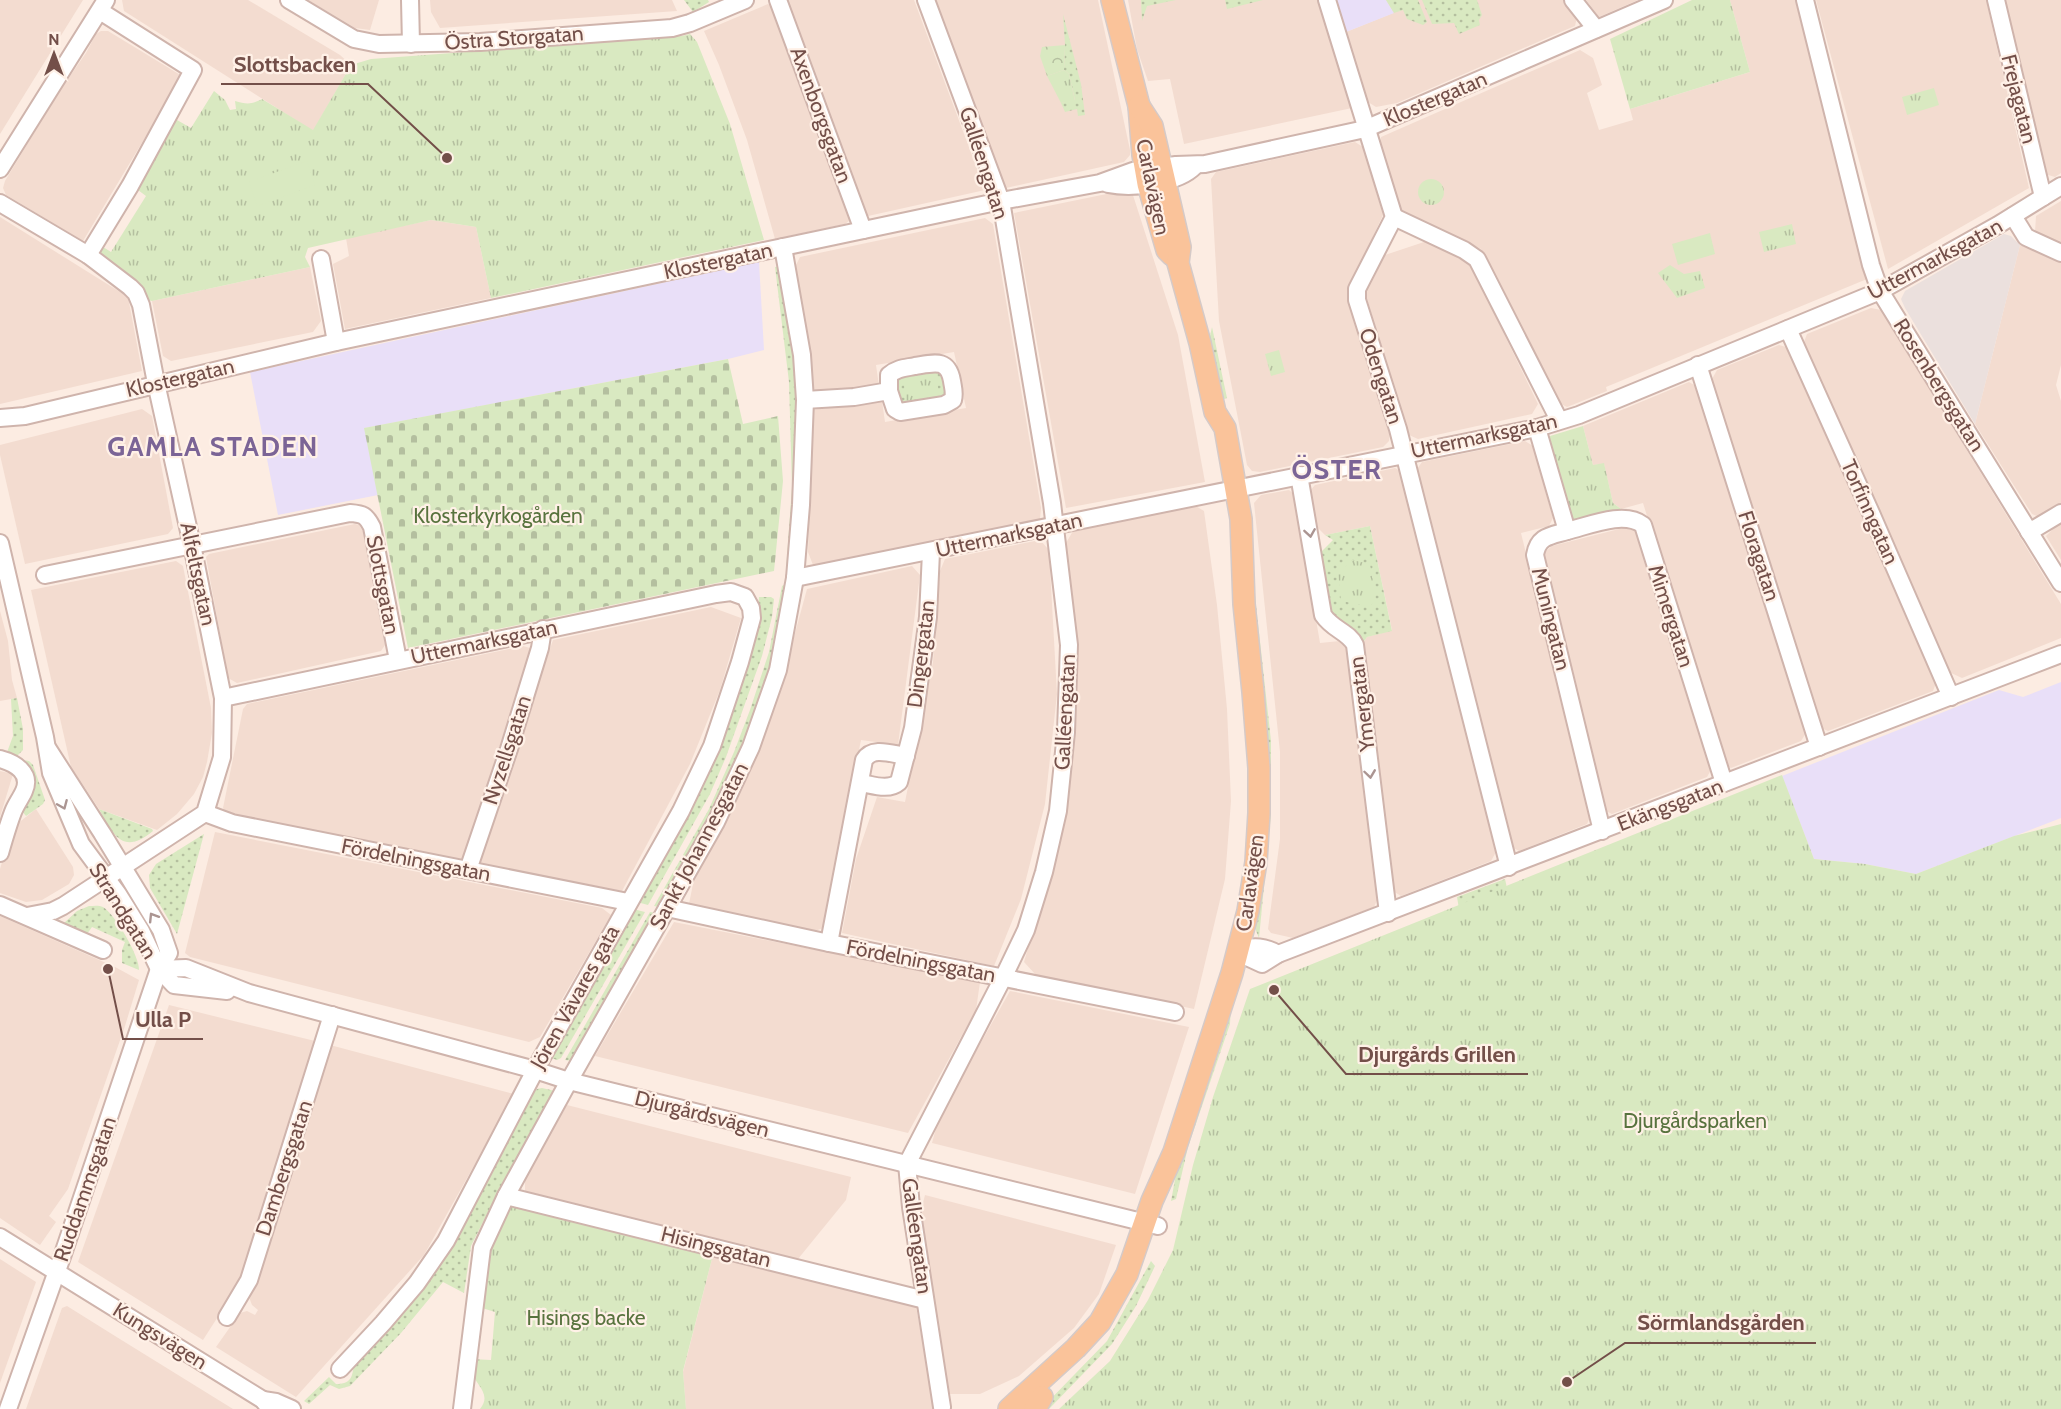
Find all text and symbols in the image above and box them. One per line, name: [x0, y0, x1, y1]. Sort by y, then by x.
street label: Östra Storgatan: [444, 20, 584, 55]
north arrow: [24, 24, 84, 84]
text: N: [48, 30, 60, 49]
street label: Axenborgsgatan: [785, 43, 858, 186]
callout: Slottsbacken: [221, 44, 368, 84]
text: Slottsbacken: [234, 51, 356, 78]
street label: Frejagatan: [1995, 52, 2043, 146]
street label: Klostergatan: [1379, 65, 1491, 132]
street label: Galléengatan: [955, 104, 1014, 222]
street label: Carlavägen: [1131, 137, 1176, 237]
street label: Uttermarksgatan: [1863, 213, 2006, 305]
street label: Klostergatan: [661, 237, 775, 284]
street label: Rosenbergsgatan: [1888, 314, 1990, 456]
street label: Odengatan: [1354, 325, 1409, 427]
street label: Klostergatan: [123, 353, 237, 402]
street label: Uttermarksgatan: [1408, 408, 1559, 463]
district label: GAMLA STADEN: [107, 430, 319, 463]
district label: ÖSTER: [1292, 453, 1382, 486]
street label: Torfinngatan: [1836, 456, 1905, 568]
park label: Klosterkyrkogården: [413, 503, 583, 528]
street label: Uttermarksgatan: [933, 507, 1084, 562]
street label: Floragatan: [1733, 508, 1786, 604]
street label: Alfeltsgatan: [175, 520, 222, 628]
one-way arrow: [1304, 528, 1316, 537]
street label: Slottsgatan: [362, 533, 405, 637]
street label: Mimergatan: [1643, 561, 1700, 670]
street label: Muningatan: [1527, 565, 1576, 673]
street label: Dingergatan: [901, 599, 940, 709]
street label: Uttermarksgatan: [408, 614, 559, 669]
street label: Galléengatan: [1049, 653, 1080, 771]
street label: Ymergatan: [1343, 655, 1380, 754]
street label: Nyzellsgatan: [477, 692, 536, 808]
street label: Sankt Johannesgatan: [644, 758, 753, 934]
one-way arrow: [1363, 769, 1376, 778]
street label: Ekängsgatan: [1613, 773, 1726, 836]
one-way arrow: [56, 799, 68, 810]
street label: Fördelningsgatan: [339, 833, 493, 886]
street label: Carlavägen: [1230, 833, 1269, 933]
street label: Strandgatan: [84, 858, 163, 963]
one-way arrow: [148, 913, 160, 923]
street label: Jören Vävares gata: [524, 921, 624, 1074]
street label: Fördelningsgatan: [844, 934, 998, 987]
callout: Ulla P: [123, 999, 203, 1039]
text: Ulla P: [135, 1006, 191, 1033]
callout: Djurgårds Grillen: [1346, 1034, 1528, 1074]
text: Djurgårds Grillen: [1358, 1041, 1516, 1068]
street label: Djurgårdsvägen: [632, 1085, 772, 1143]
street label: Dambergsgatan: [250, 1097, 317, 1239]
park label: Djurgårdsparken: [1623, 1108, 1767, 1134]
street label: Ruddammsgatan: [48, 1113, 121, 1265]
street label: Galléengatan: [897, 1177, 938, 1295]
street label: Hisingsgatan: [659, 1221, 774, 1272]
street label: Kungsvägen: [108, 1297, 212, 1374]
callout: Sörmlandsgården: [1625, 1303, 1816, 1343]
park label: Hisings backe: [527, 1305, 646, 1330]
text: Sörmlandsgården: [1637, 1309, 1805, 1336]

